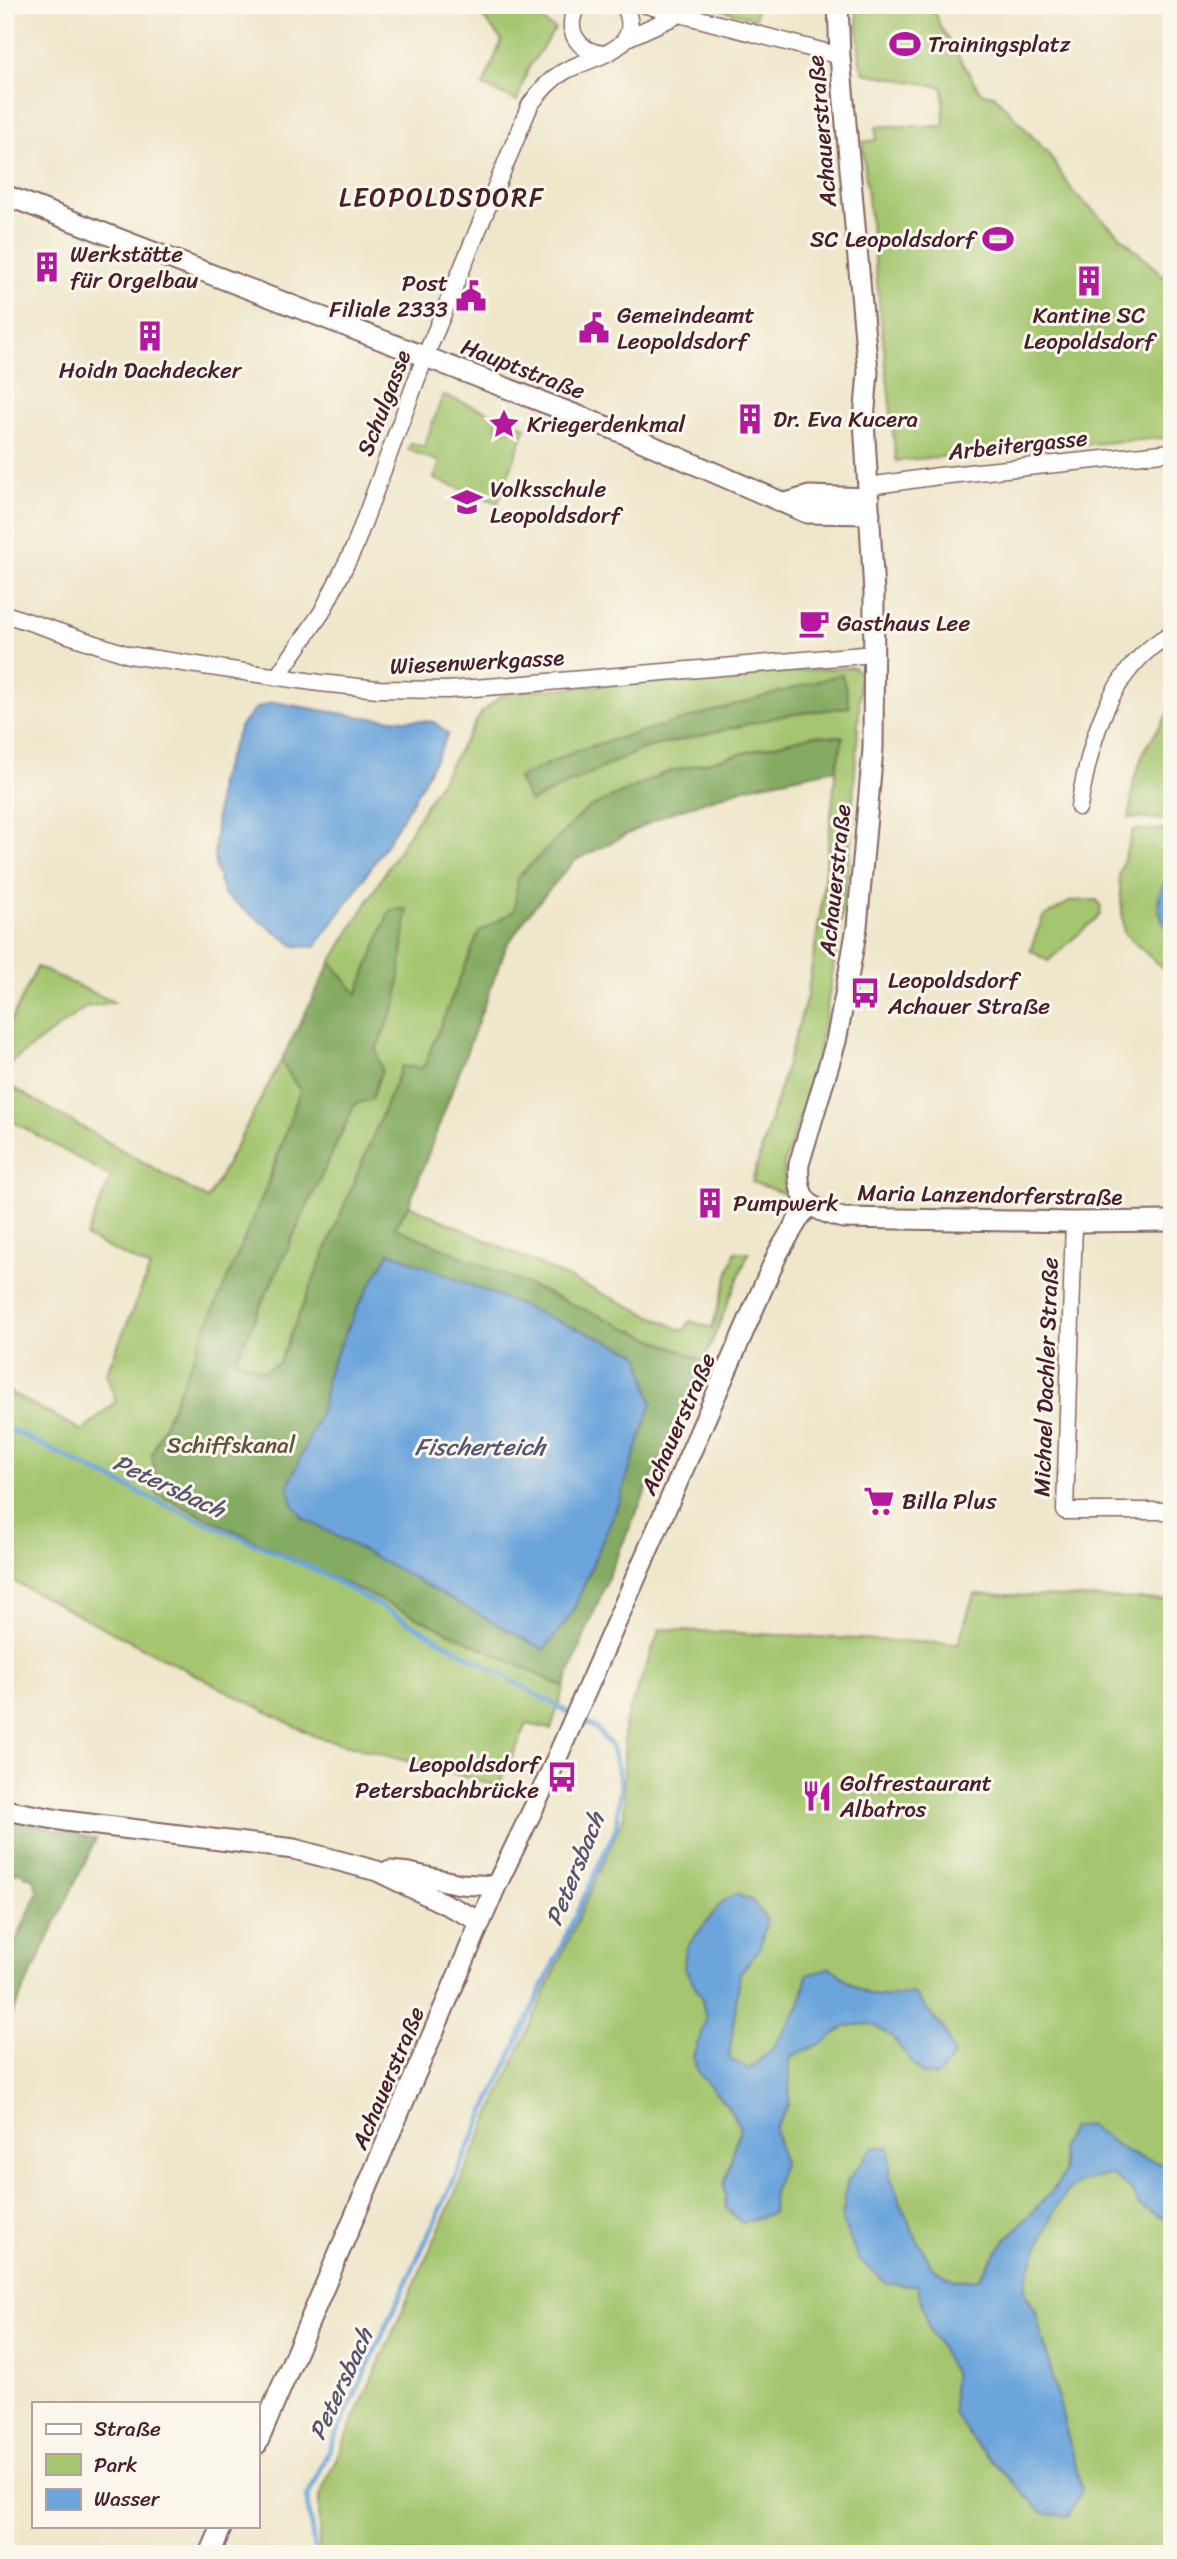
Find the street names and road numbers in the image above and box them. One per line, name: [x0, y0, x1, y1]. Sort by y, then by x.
street label: Achauerstraße: [795, 53, 849, 210]
street label: Hauptstraße: [455, 326, 591, 412]
street label: Schulgasse: [345, 344, 423, 462]
street label: Arbeitergasse: [945, 417, 1090, 473]
street label: Wiesenwerkgasse: [389, 637, 565, 687]
street label: Achauerstraße: [807, 802, 863, 959]
street label: Maria Lanzendorferstraße: [857, 1172, 1123, 1218]
street label: Michael Dachler Straße: [1021, 1256, 1071, 1497]
street label: Achauerstraße: [628, 1346, 728, 1503]
street label: Achauerstraße: [339, 2000, 437, 2157]

